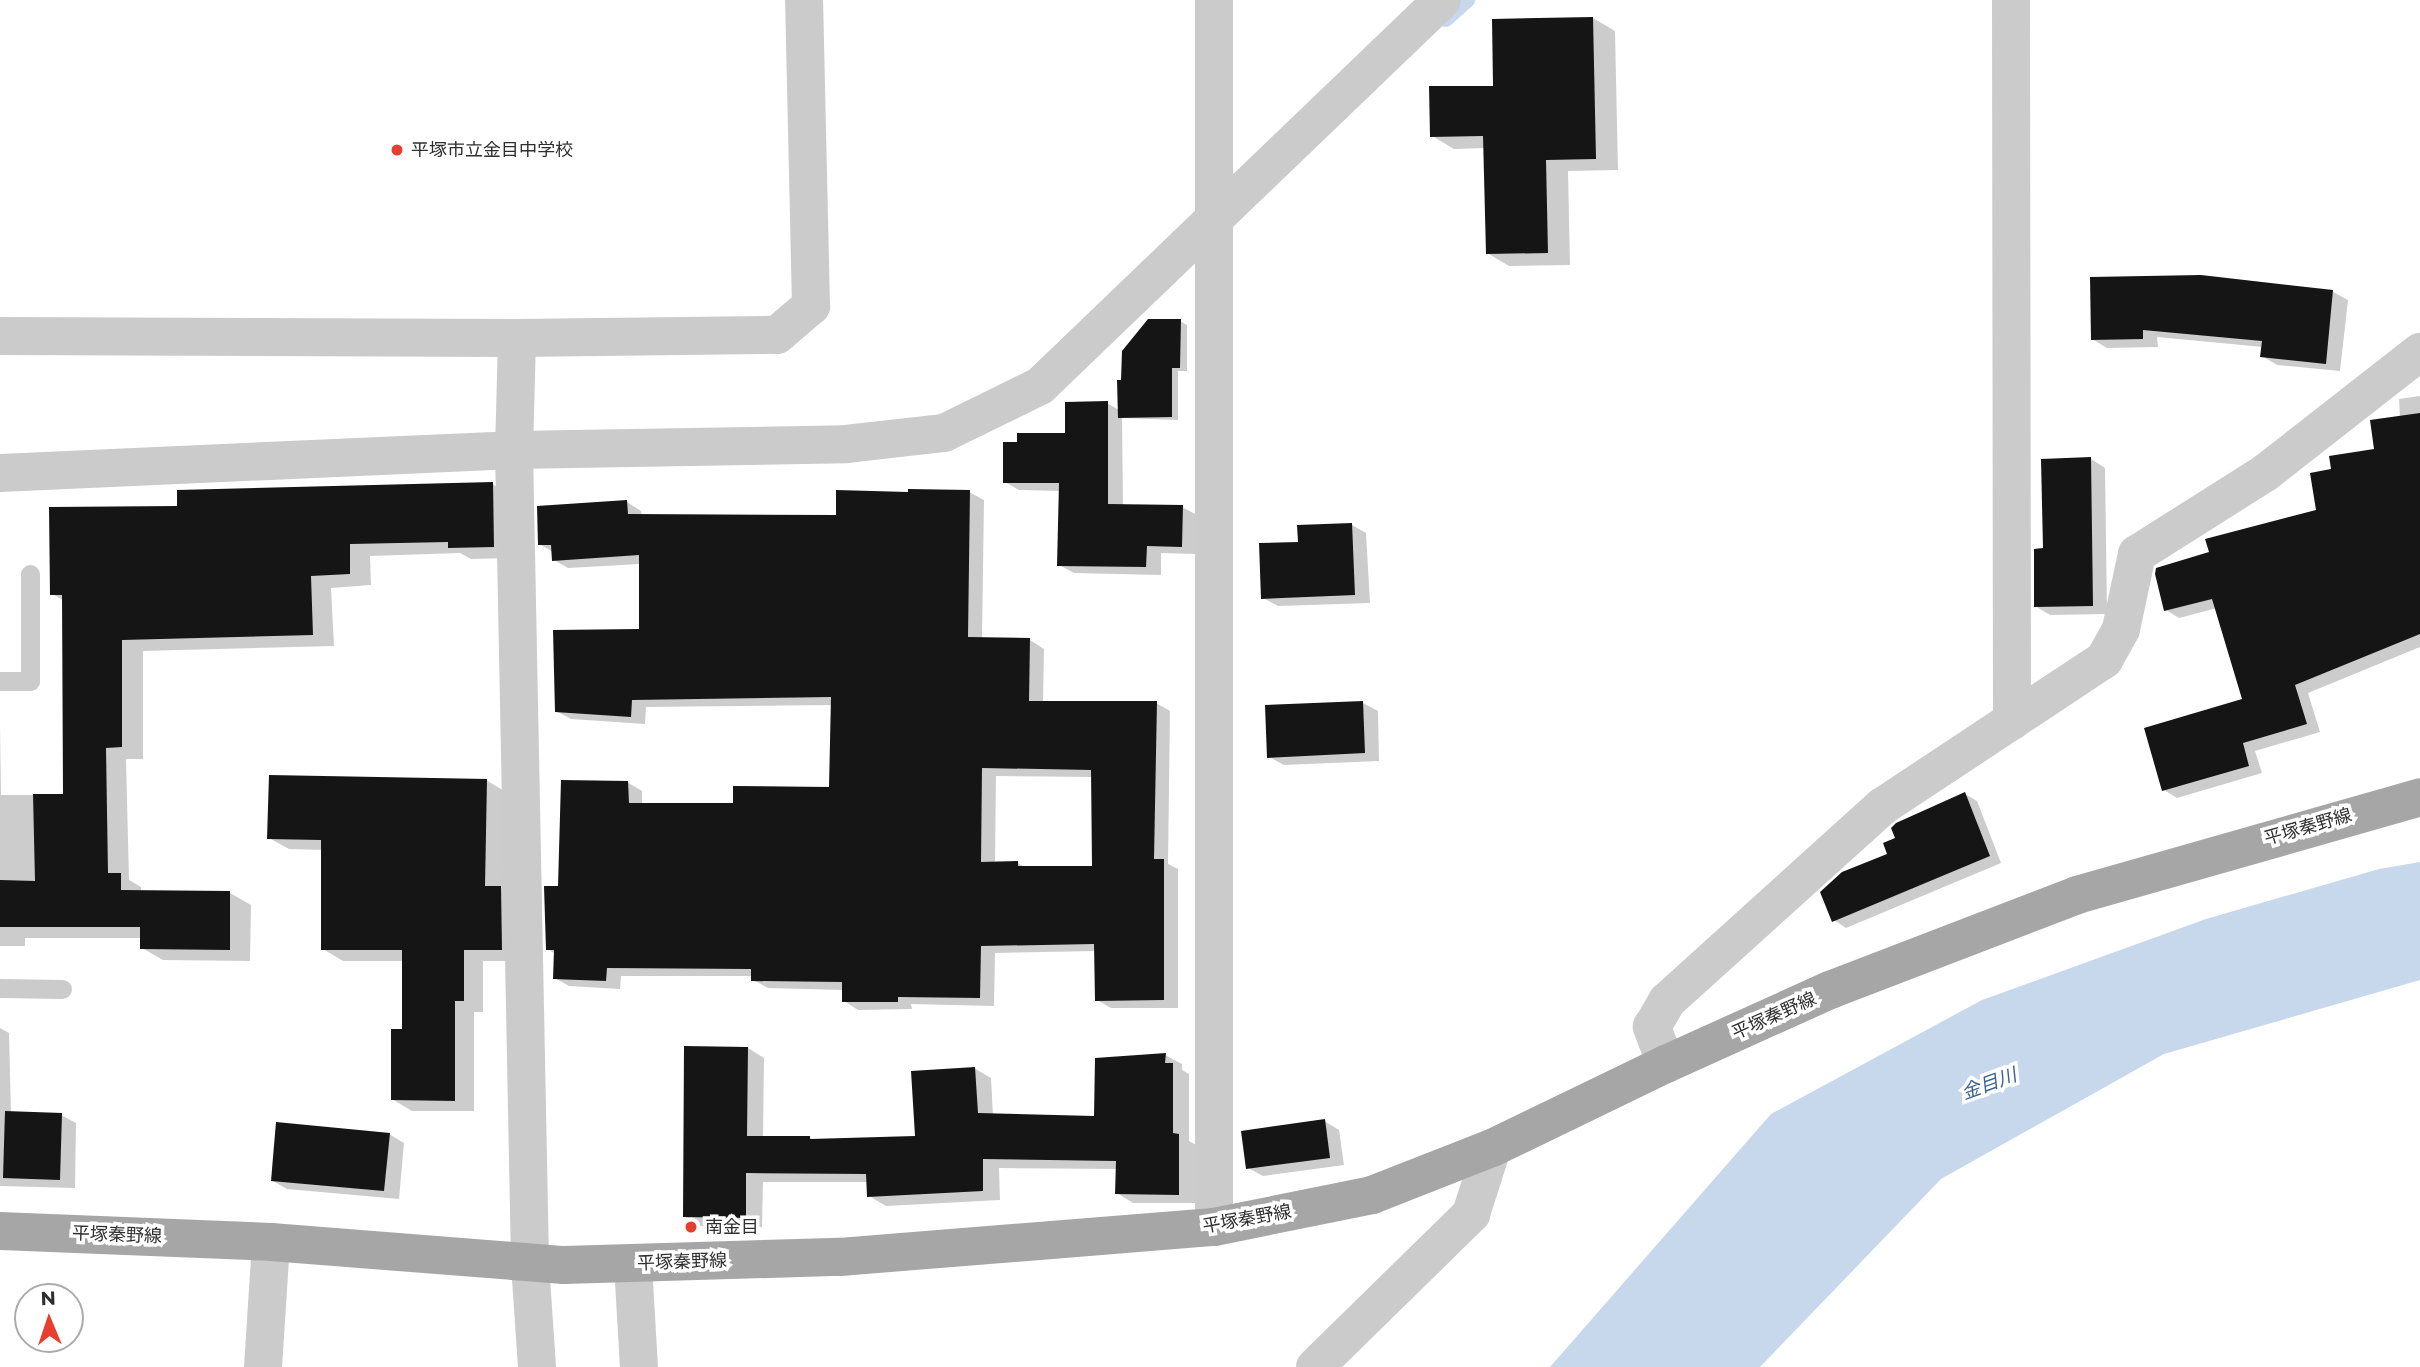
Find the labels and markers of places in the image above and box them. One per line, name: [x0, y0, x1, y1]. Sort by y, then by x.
place label: 平塚市立金目中学校: [411, 139, 573, 161]
marker: 平塚市立金目中学校: [389, 142, 405, 158]
place label: 南金目: [705, 1216, 759, 1238]
marker: 南金目: [683, 1219, 699, 1235]

